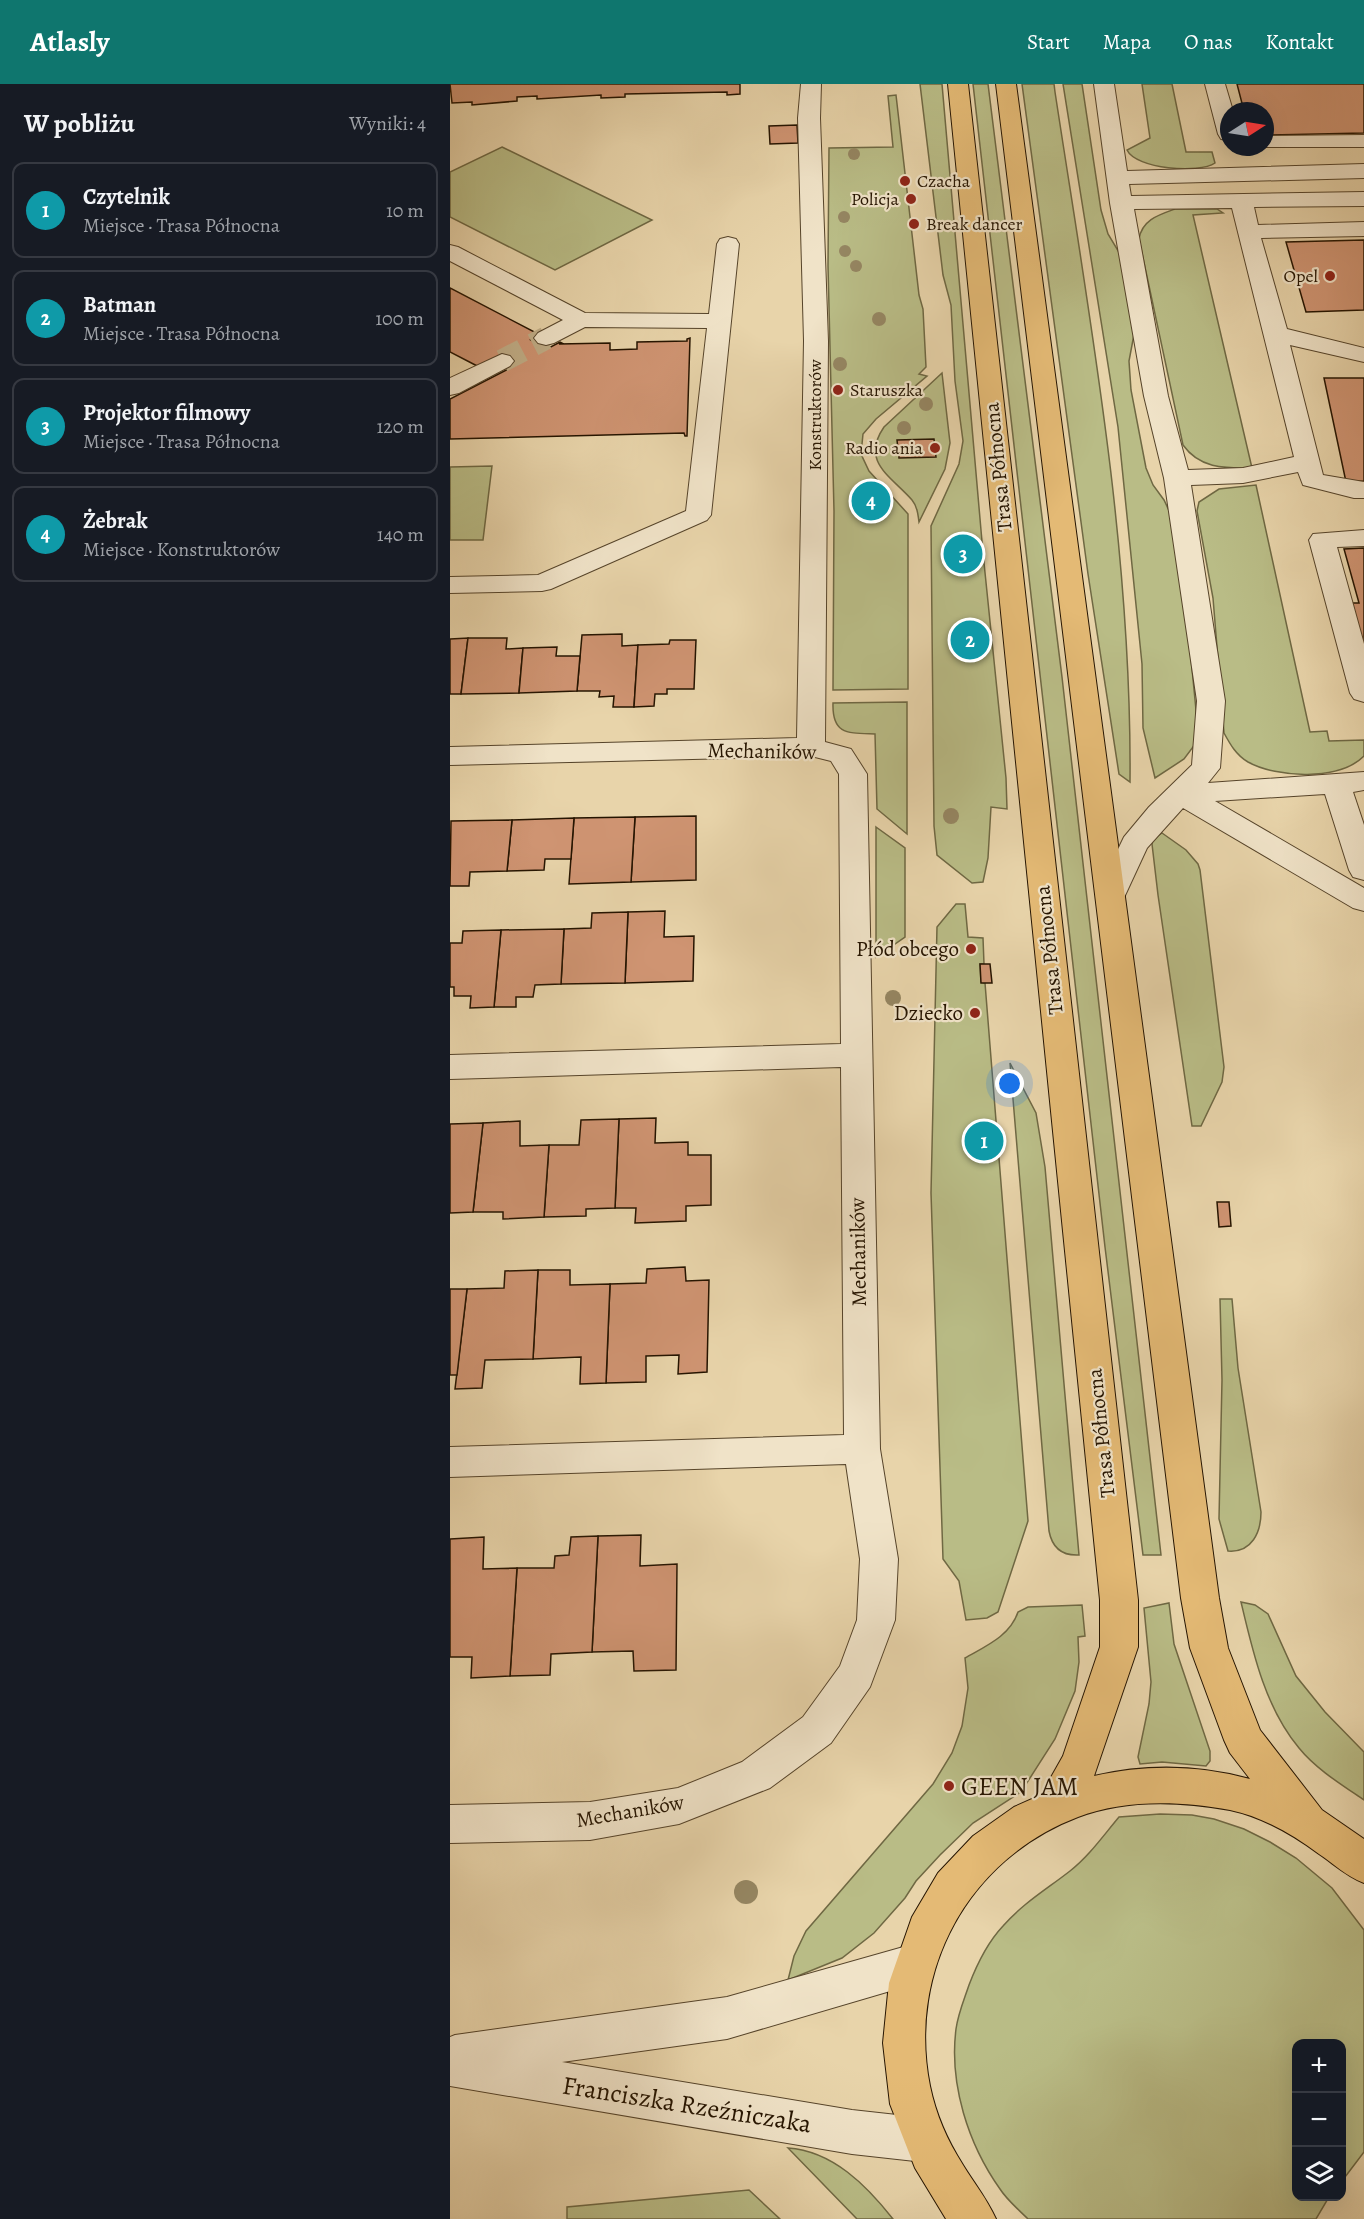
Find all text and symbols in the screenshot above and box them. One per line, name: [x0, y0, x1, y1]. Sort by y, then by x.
text: Atlasly: [30, 23, 109, 61]
text: Start: [1027, 28, 1070, 56]
text: Mapa: [1103, 28, 1151, 56]
text: O nas: [1184, 28, 1232, 56]
text: Kontakt: [1265, 28, 1334, 56]
north arrow: [1220, 102, 1274, 156]
text: W pobliżu: [24, 106, 135, 141]
text: Wyniki: 4: [349, 110, 426, 137]
place label: Czacha: [917, 169, 971, 193]
marker: Czacha: [898, 174, 912, 188]
text: Czytelnik: [83, 182, 170, 212]
place label: Policja: [851, 187, 900, 211]
marker: Policja: [904, 192, 918, 206]
text: 1: [42, 197, 49, 224]
text: 10 m: [386, 197, 424, 224]
text: Miejsce · Trasa Północna: [83, 212, 280, 239]
place label: Break dancer: [926, 212, 1023, 236]
marker: Break dancer: [907, 217, 921, 231]
place label: Opel: [1284, 264, 1319, 288]
marker: Opel: [1323, 269, 1337, 283]
text: Batman: [83, 290, 156, 320]
text: 2: [41, 305, 50, 332]
text: 100 m: [375, 305, 424, 332]
text: Miejsce · Trasa Północna: [83, 320, 280, 347]
street label: Konstruktorów: [803, 359, 827, 471]
place label: Staruszka: [850, 378, 924, 402]
marker: Staruszka: [831, 383, 845, 397]
text: Projektor filmowy: [83, 398, 250, 428]
street label: Trasa Północna: [977, 401, 1019, 533]
text: 3: [41, 413, 50, 440]
text: 120 m: [376, 413, 424, 440]
text: Miejsce · Trasa Północna: [83, 428, 280, 455]
place label: Radio ania: [845, 436, 924, 460]
marker: Radio ania: [928, 441, 942, 455]
pin: 4: [852, 478, 890, 524]
text: Żebrak: [83, 506, 148, 536]
text: 4: [41, 521, 50, 548]
text: 140 m: [377, 521, 424, 548]
pin: 3: [944, 532, 982, 576]
text: Miejsce · Konstruktorów: [83, 536, 280, 563]
pin: 2: [950, 618, 990, 662]
street label: Mechaników: [707, 736, 817, 766]
street label: Trasa Północna: [1028, 884, 1070, 1016]
place label: Płód obcego: [856, 935, 959, 963]
marker: Płód obcego: [964, 942, 978, 956]
place label: Dziecko: [894, 999, 963, 1027]
marker: Dziecko: [968, 1006, 982, 1020]
your location: [995, 1069, 1024, 1098]
pin: 1: [964, 1118, 1004, 1164]
street label: Mechaników: [843, 1197, 873, 1307]
street label: Trasa Północna: [1080, 1367, 1122, 1499]
place label: GEEN JAM: [961, 1769, 1078, 1804]
marker: GEEN JAM: [942, 1779, 956, 1793]
street label: Mechaników: [574, 1788, 686, 1834]
map controls: [1292, 2039, 1346, 2201]
button: +: [1292, 2039, 1346, 2093]
street label: Franciszka Rzeźniczaka: [560, 2068, 814, 2141]
button: −: [1292, 2093, 1346, 2147]
button: layers: [1292, 2147, 1346, 2201]

